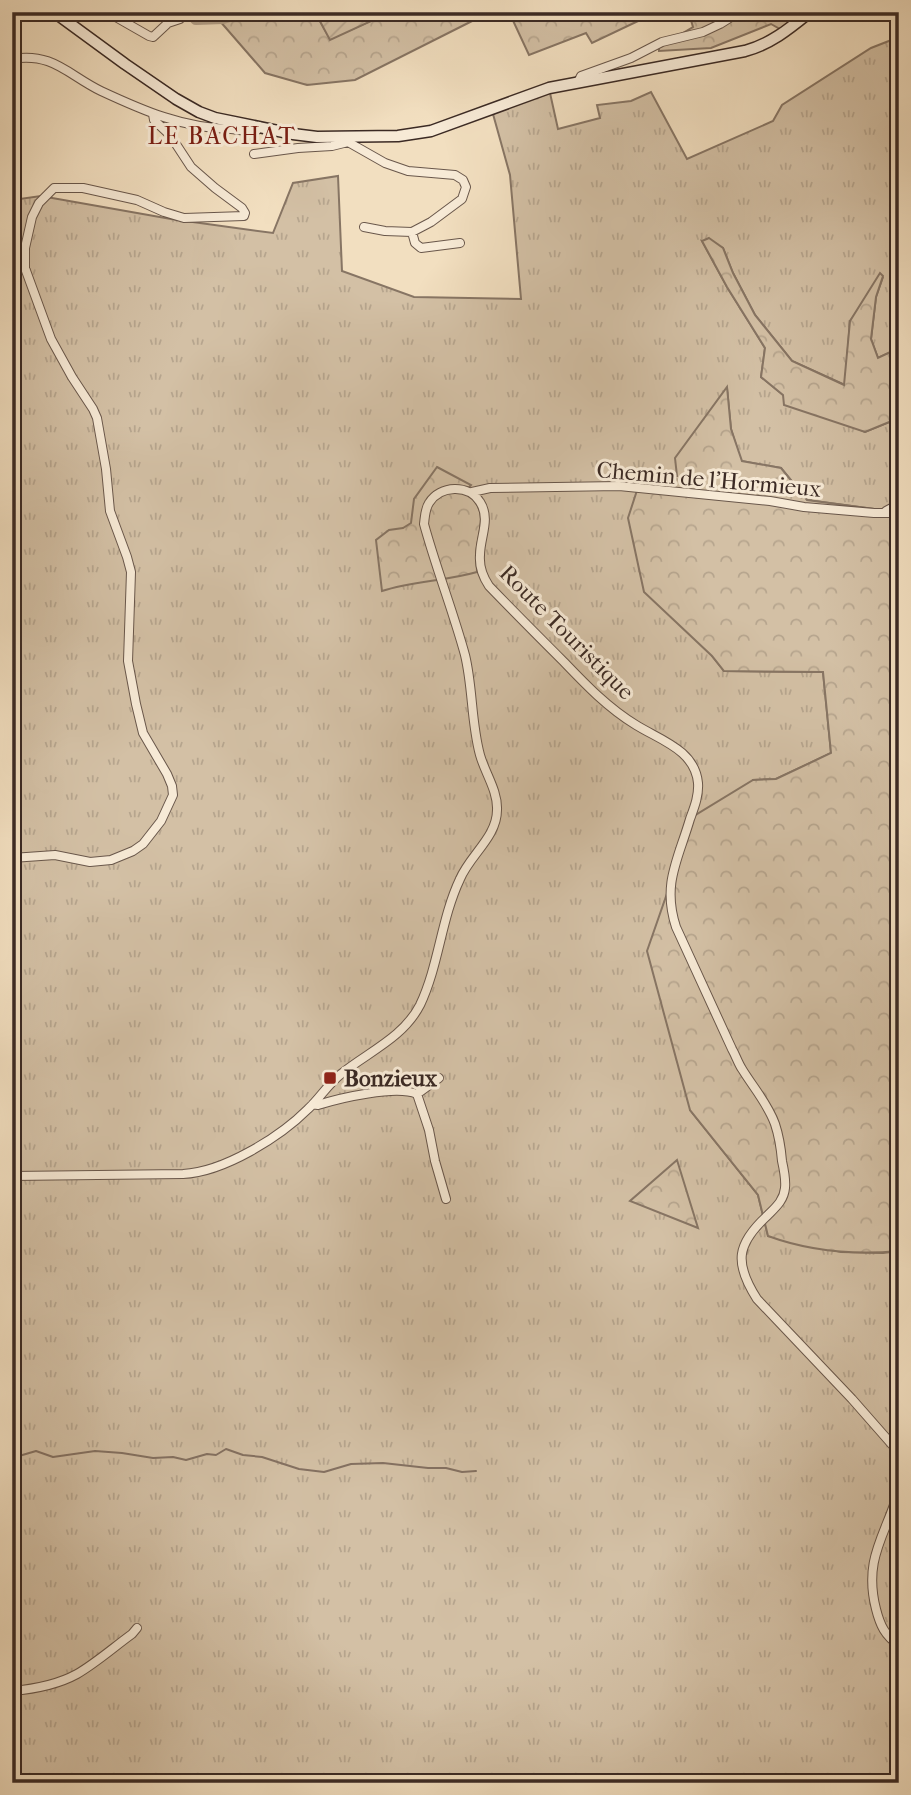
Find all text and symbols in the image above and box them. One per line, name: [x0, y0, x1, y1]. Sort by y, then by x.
district label: LE BACHAT: [147, 122, 297, 150]
street label: Chemin de l'Hormieux: [596, 456, 822, 503]
street label: Route Touristique: [494, 559, 640, 705]
place label: Bonzieux: [344, 1065, 438, 1092]
marker: Bonzieux: [322, 1070, 338, 1086]

